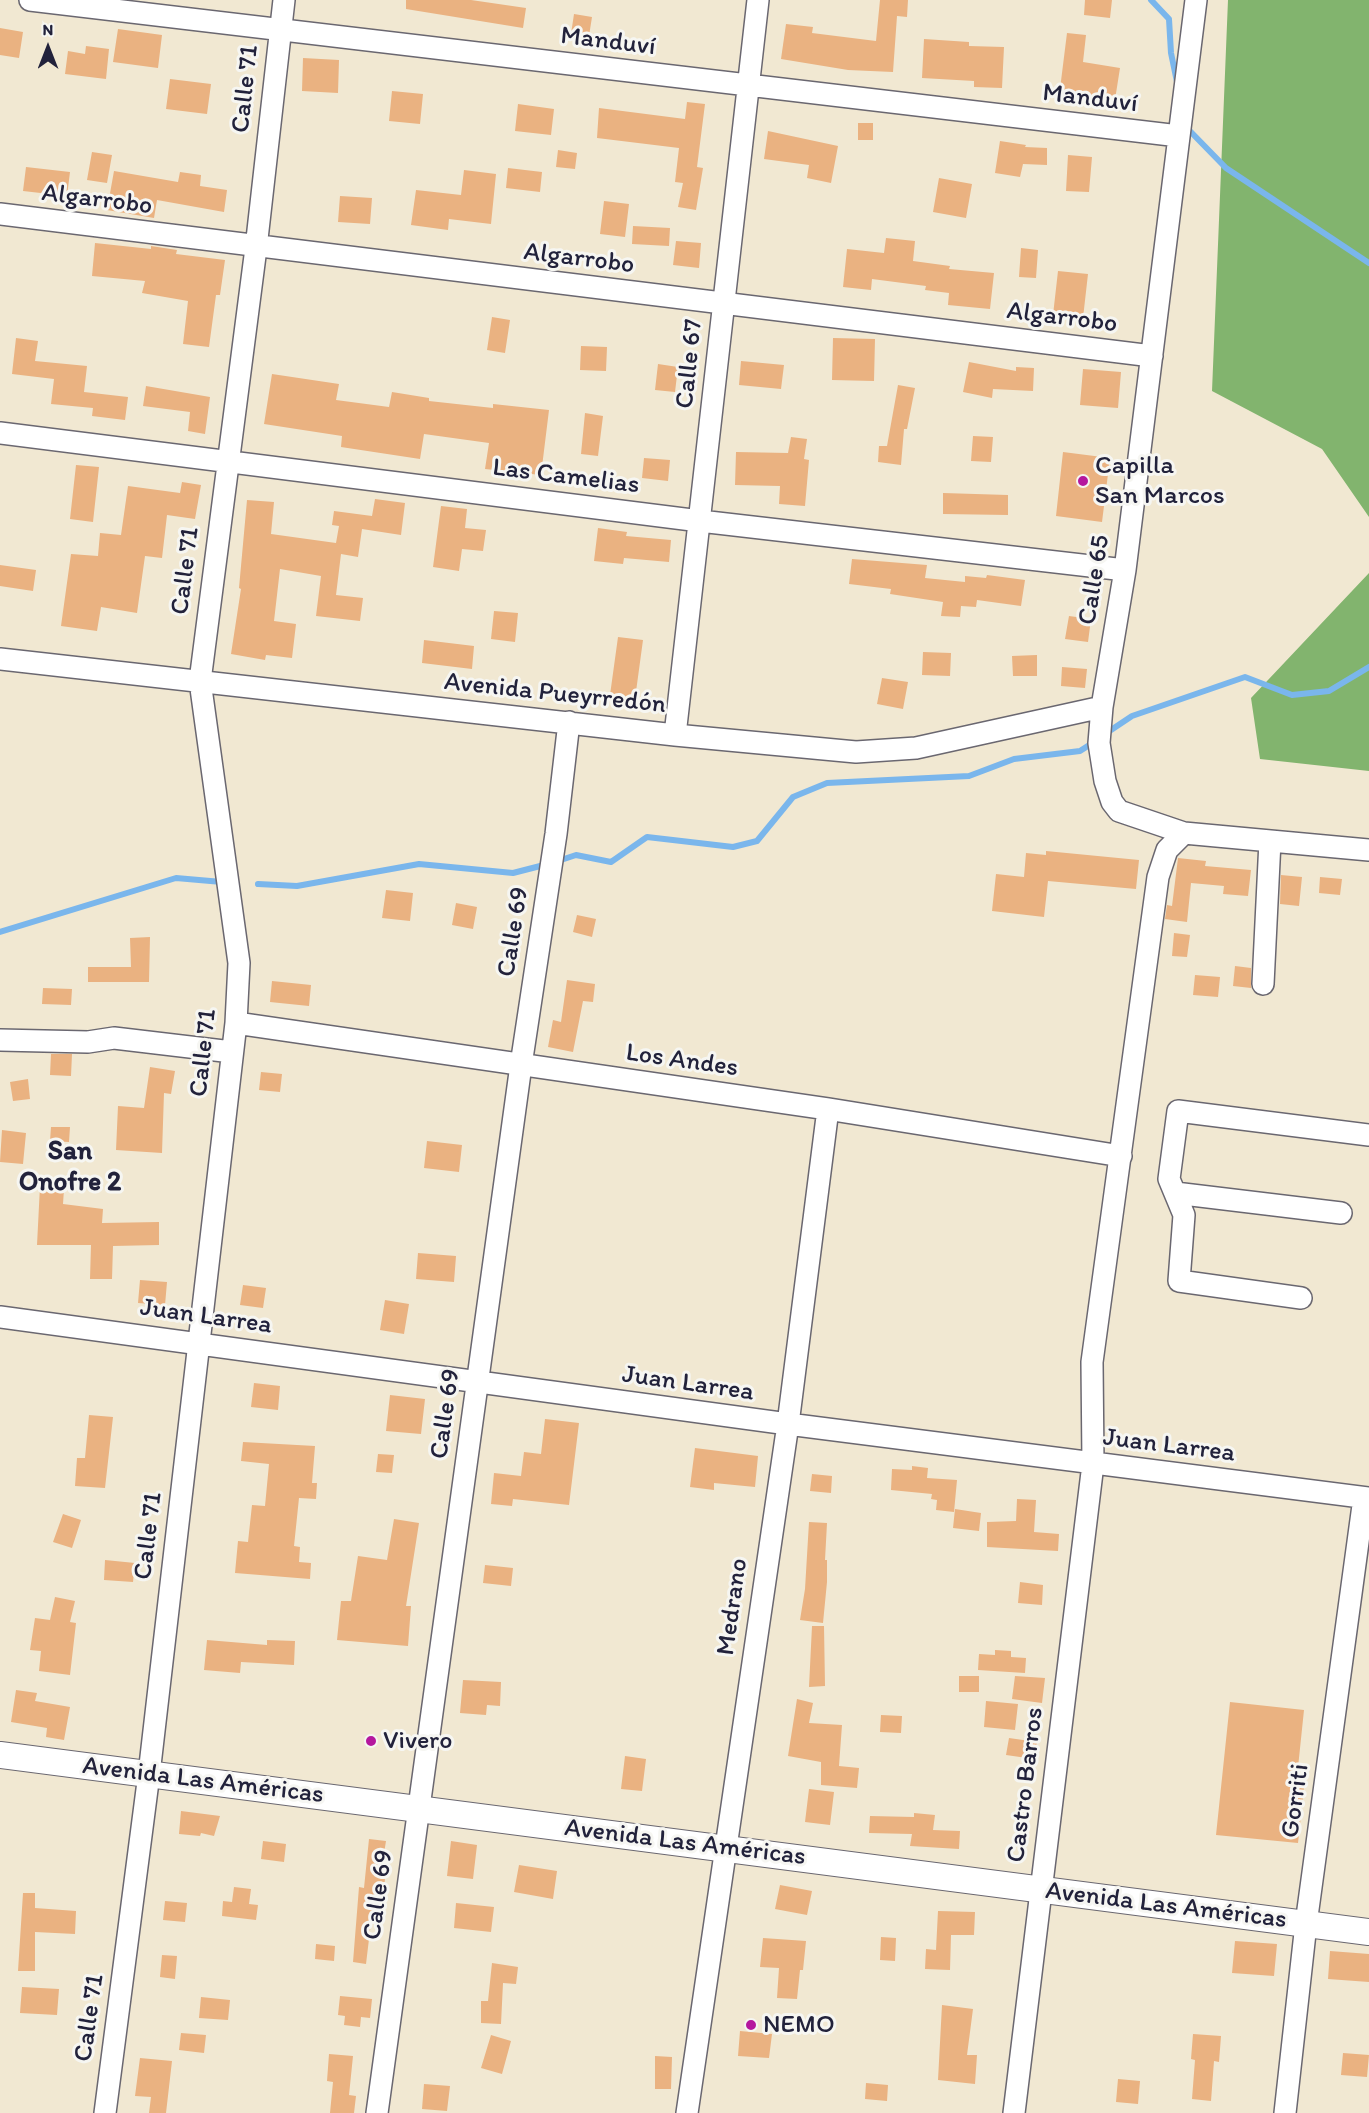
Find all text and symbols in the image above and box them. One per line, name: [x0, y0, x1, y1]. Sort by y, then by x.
north arrow: [18, 18, 78, 78]
text: N: [43, 20, 53, 39]
street label: Manduví: [559, 21, 657, 63]
street label: Calle 71: [226, 44, 266, 134]
street label: Manduví: [1041, 78, 1139, 120]
street label: Algarrobo: [40, 178, 154, 222]
street label: Algarrobo: [522, 237, 636, 281]
street label: Algarrobo: [1005, 296, 1119, 340]
street label: Calle 67: [670, 318, 710, 410]
place label: Capilla San Marcos: [1095, 450, 1225, 512]
street label: Las Camelias: [491, 453, 641, 501]
marker: Capilla San Marcos: [1076, 474, 1090, 488]
street label: Calle 71: [165, 525, 207, 617]
street label: Calle 65: [1073, 533, 1117, 627]
street label: Avenida Pueyrredón: [443, 667, 667, 721]
street label: Calle 69: [492, 885, 536, 979]
street label: Calle 71: [184, 1008, 224, 1098]
street label: Los Andes: [624, 1038, 740, 1084]
district label: San Onofre 2: [19, 1136, 121, 1199]
street label: Juan Larrea: [138, 1292, 274, 1342]
street label: Juan Larrea: [620, 1359, 756, 1409]
street label: Calle 69: [424, 1367, 468, 1461]
street label: Juan Larrea: [1101, 1422, 1237, 1470]
street label: Calle 71: [128, 1490, 170, 1582]
street label: Medrano: [711, 1556, 755, 1658]
street label: Castro Barros: [1001, 1706, 1051, 1864]
place label: Vivero: [383, 1725, 452, 1757]
marker: Vivero: [364, 1734, 378, 1748]
street label: Avenida Las Américas: [81, 1751, 325, 1811]
street label: Gorriti: [1275, 1762, 1317, 1840]
street label: Avenida Las Américas: [563, 1813, 807, 1873]
street label: Calle 69: [357, 1848, 401, 1942]
street label: Avenida Las Américas: [1044, 1876, 1288, 1936]
street label: Calle 71: [68, 1972, 112, 2064]
place label: NEMO: [763, 2009, 835, 2041]
marker: NEMO: [744, 2018, 758, 2032]

